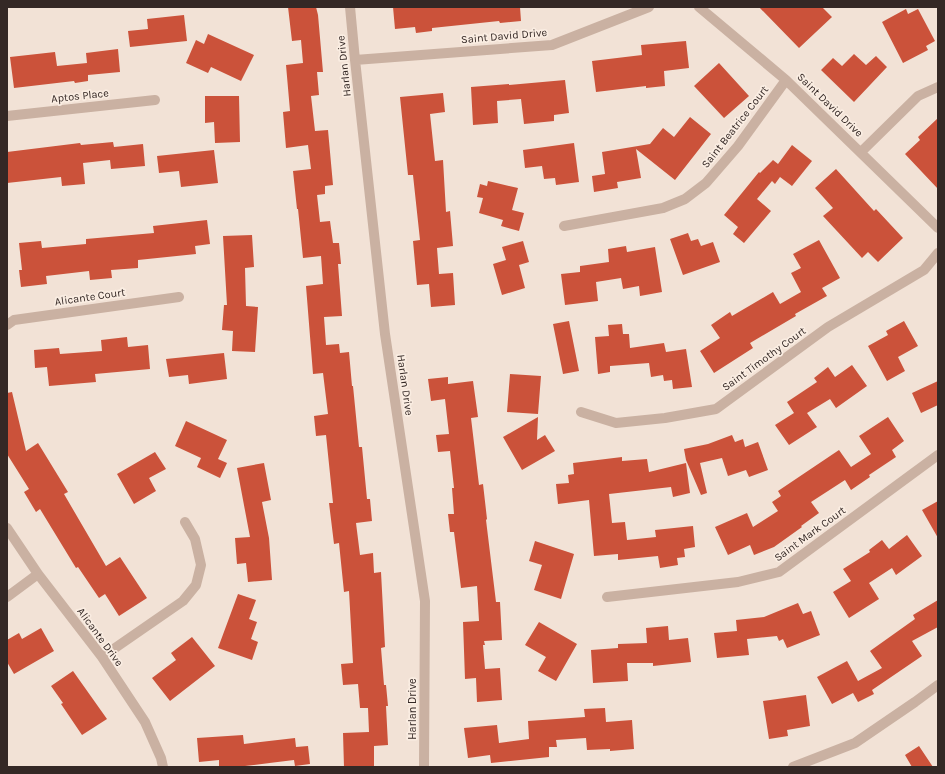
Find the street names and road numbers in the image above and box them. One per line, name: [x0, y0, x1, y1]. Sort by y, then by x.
street label: Saint David Drive: [460, 26, 548, 46]
street label: Harlan Drive: [334, 34, 354, 97]
street label: Saint David Drive: [794, 70, 866, 140]
street label: Saint Beatrice Court: [699, 83, 771, 171]
street label: Aptos Place: [51, 86, 110, 105]
street label: Alicante Court: [54, 286, 126, 308]
street label: Saint Timothy Court: [720, 324, 808, 394]
street label: Harlan Drive: [394, 354, 416, 417]
street label: Saint Mark Court: [772, 504, 848, 564]
street label: Alicante Drive: [74, 605, 126, 669]
street label: Harlan Drive: [406, 678, 419, 740]

